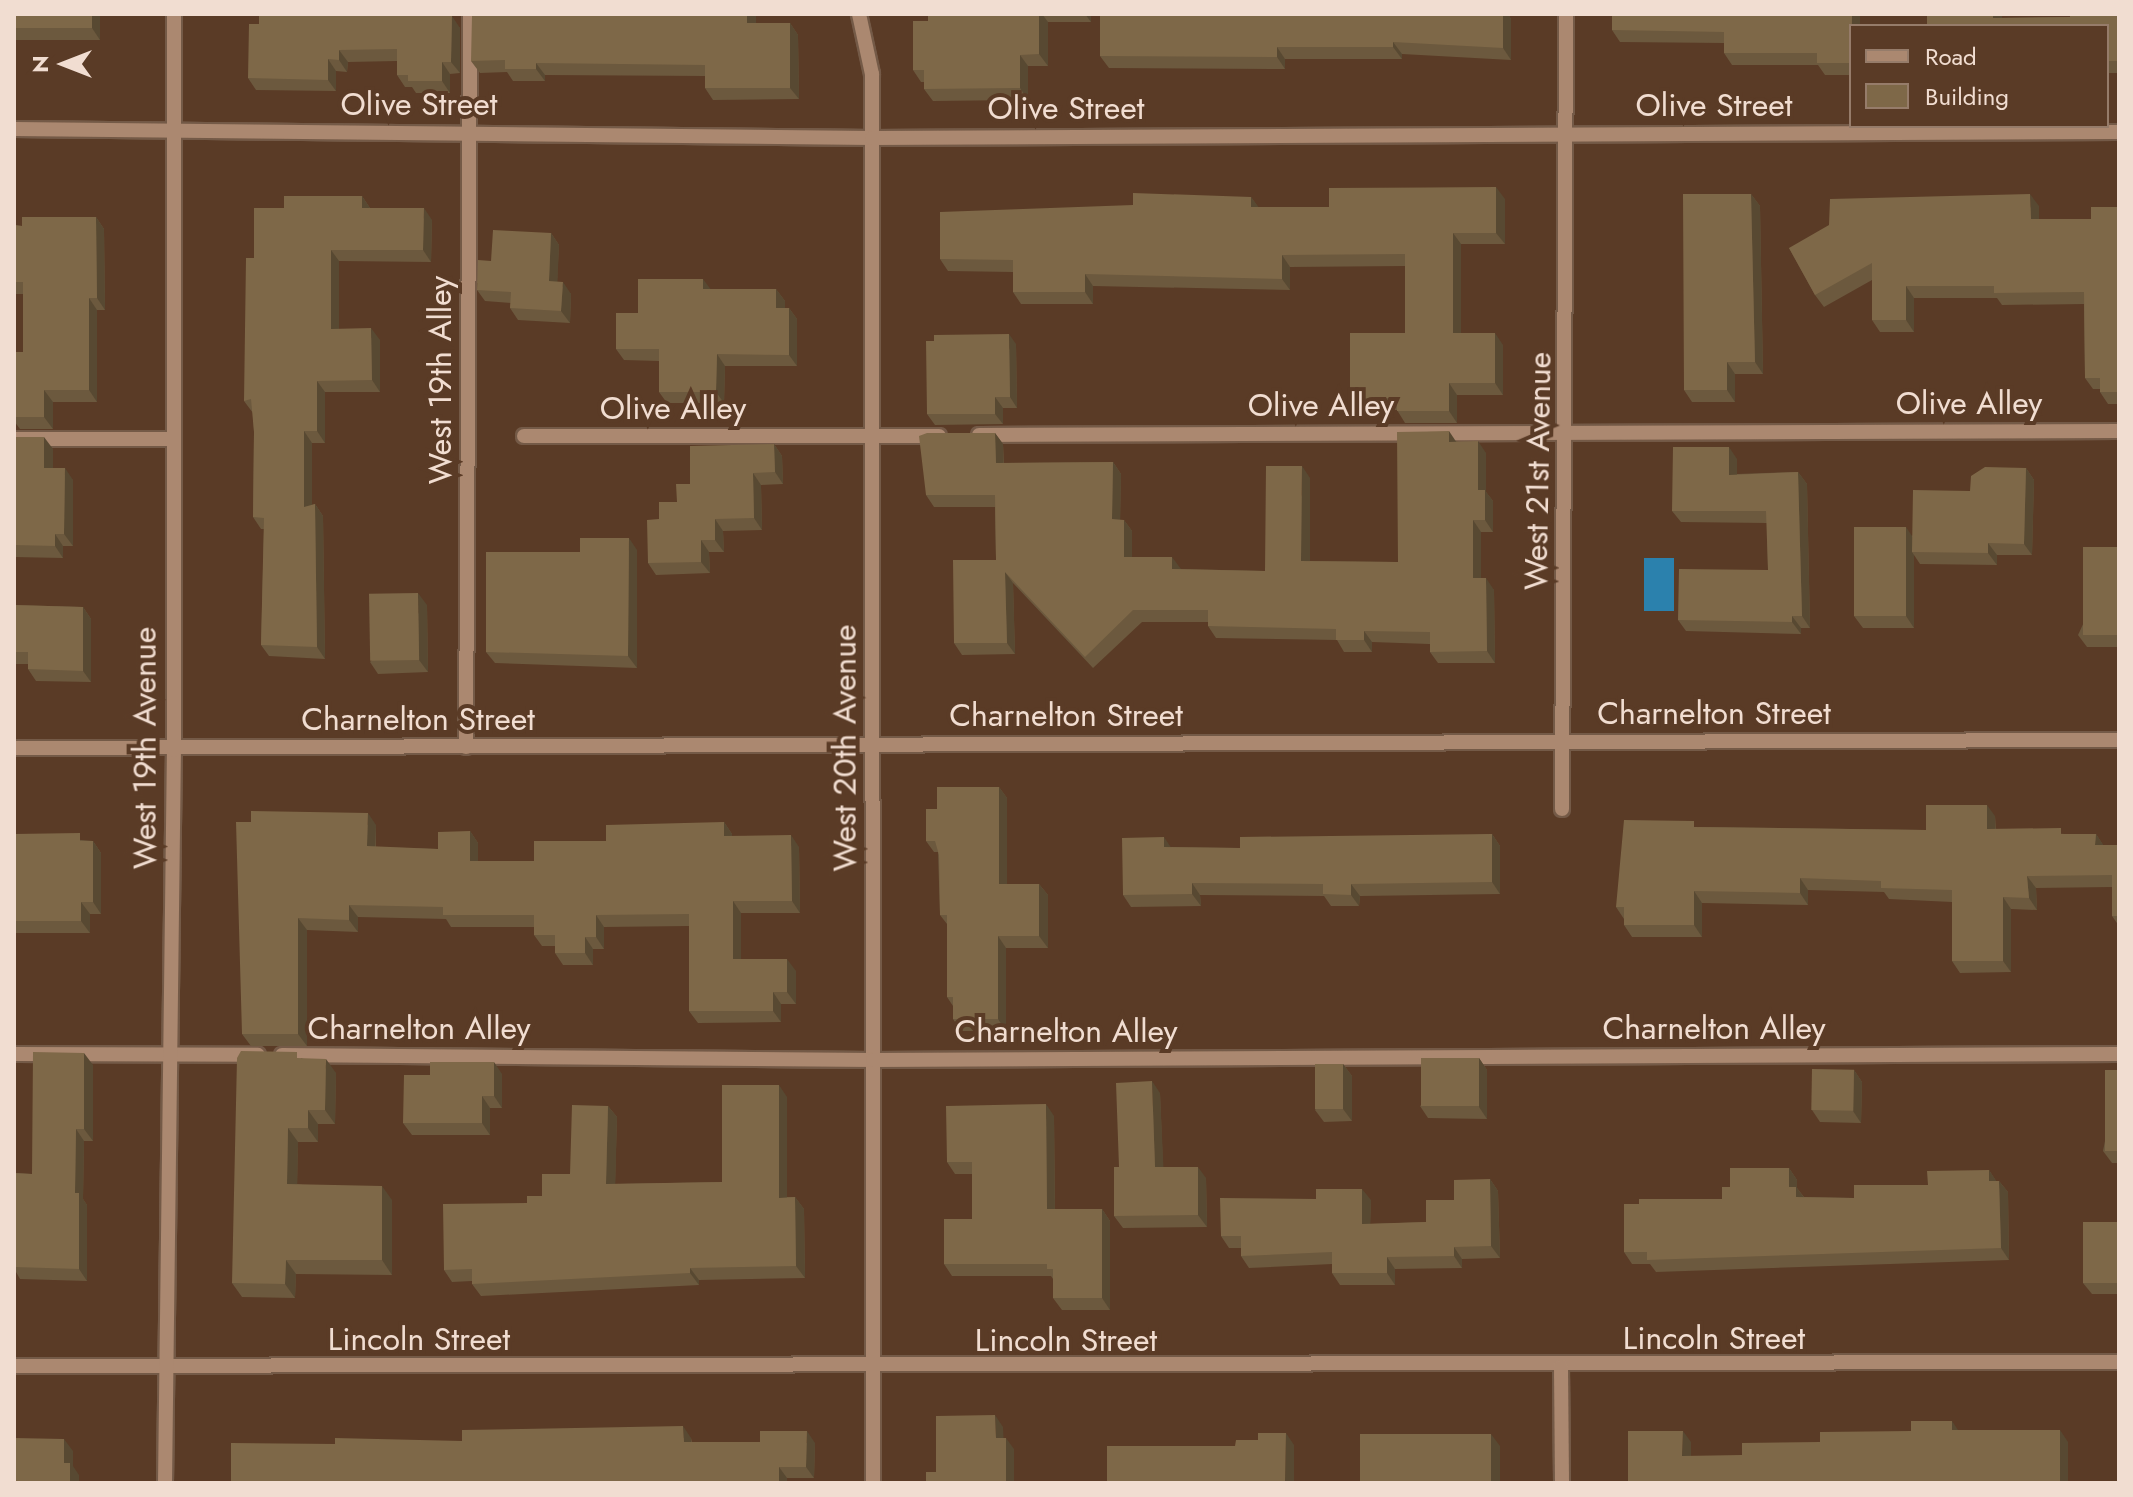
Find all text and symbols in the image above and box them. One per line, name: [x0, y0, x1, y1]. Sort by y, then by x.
north arrow: [24, 24, 104, 104]
legend: [1849, 24, 2109, 128]
text: Road: [1925, 39, 1977, 74]
text: N: [24, 55, 56, 73]
text: Building: [1925, 79, 2009, 114]
street label: Olive Street: [341, 85, 497, 123]
street label: Olive Street: [1636, 86, 1792, 124]
street label: Olive Street: [988, 89, 1144, 127]
street label: West 19th Alley: [421, 276, 459, 484]
street label: West 21st Avenue: [1517, 352, 1559, 590]
street label: Olive Alley: [1896, 384, 2042, 422]
street label: Olive Alley: [1248, 386, 1394, 424]
street label: Olive Alley: [600, 389, 746, 427]
street label: West 20th Avenue: [826, 625, 864, 871]
street label: West 19th Avenue: [126, 627, 164, 869]
street label: Charnelton Street: [1597, 694, 1831, 732]
street label: Charnelton Street: [949, 696, 1183, 734]
street label: Charnelton Street: [301, 700, 535, 738]
street label: Charnelton Alley: [307, 1009, 531, 1047]
street label: Charnelton Alley: [1602, 1009, 1826, 1047]
street label: Charnelton Alley: [954, 1012, 1178, 1050]
street label: Lincoln Street: [1623, 1319, 1805, 1357]
street label: Lincoln Street: [328, 1320, 510, 1358]
street label: Lincoln Street: [975, 1321, 1157, 1359]

